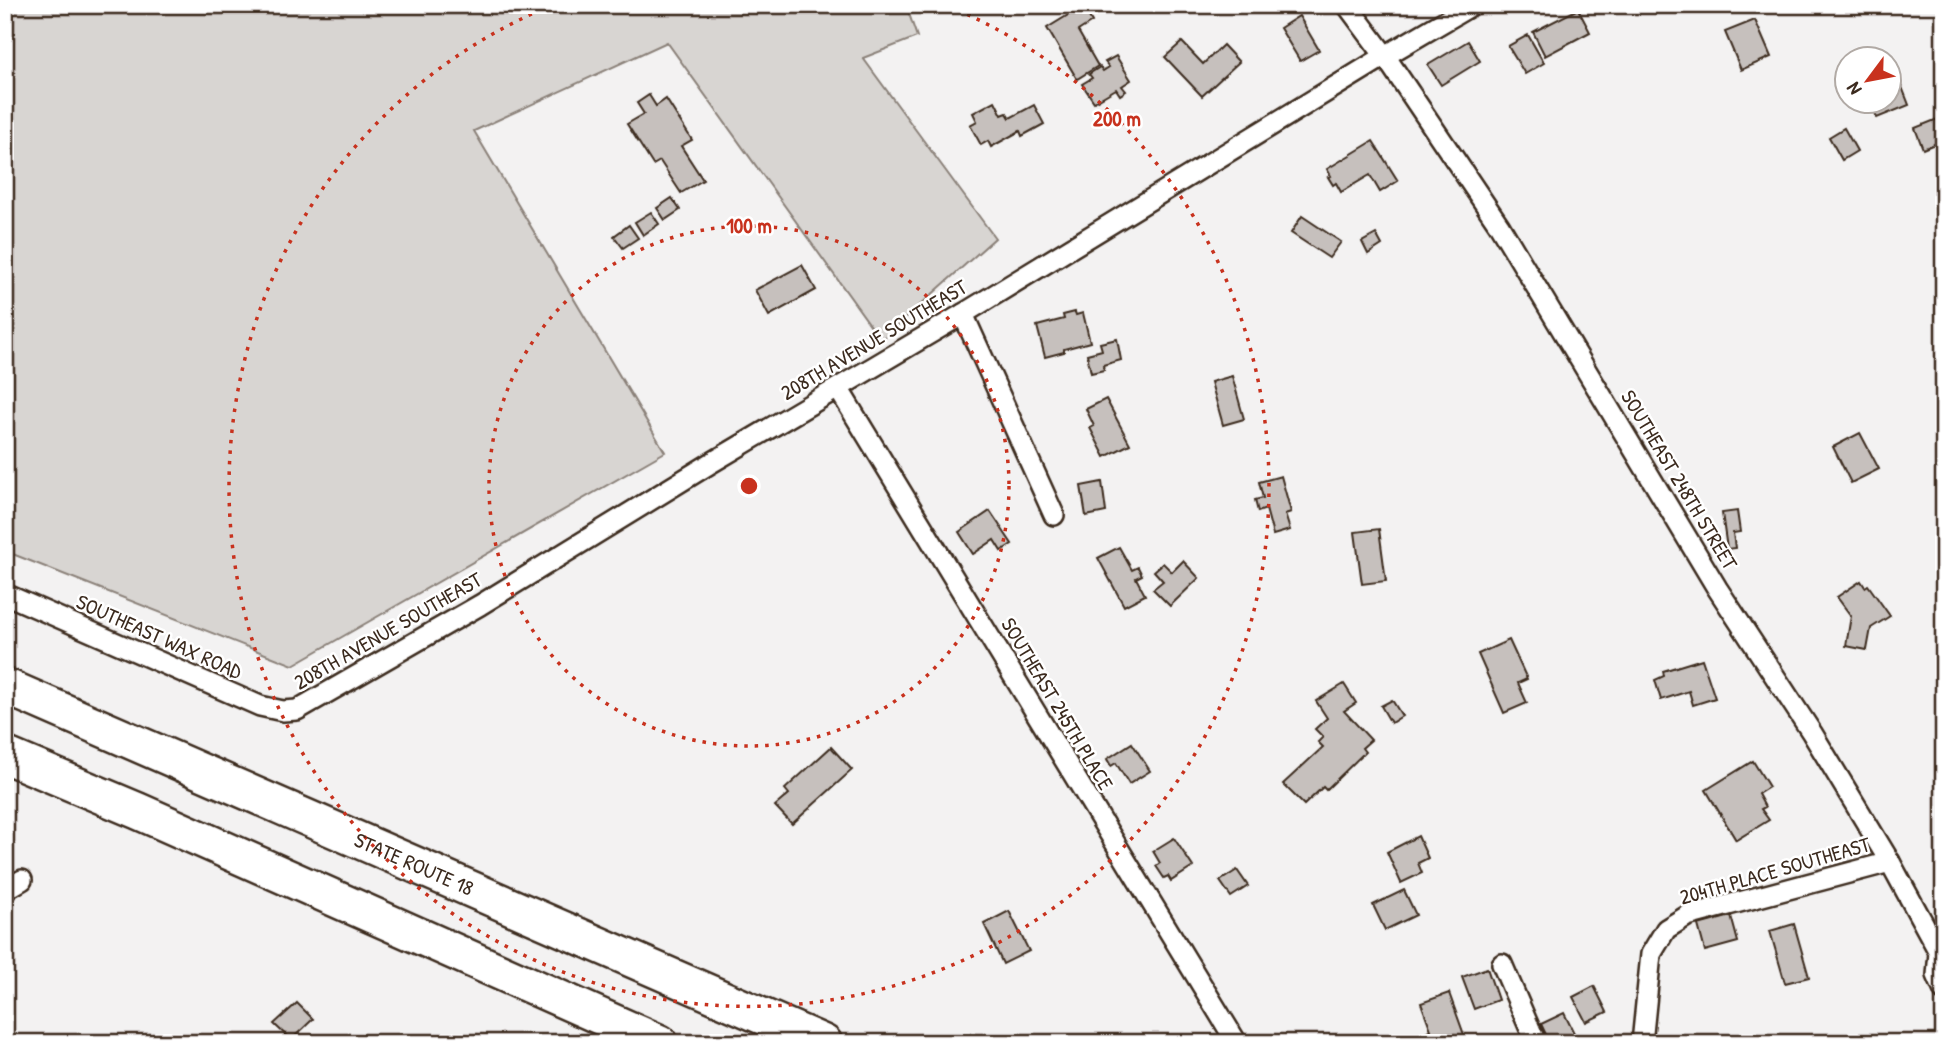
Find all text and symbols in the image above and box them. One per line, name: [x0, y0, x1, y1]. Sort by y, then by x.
north arrow: [1834, 46, 1904, 116]
text: N: [1840, 78, 1867, 100]
text: 200 m: [1093, 104, 1141, 133]
text: 100 m: [726, 211, 772, 240]
street label: 208TH AVENUE SOUTHEAST: [775, 272, 973, 407]
street label: SOUTHEAST 248TH STREET: [1614, 384, 1745, 576]
centre of rings: [737, 474, 761, 498]
street label: 208TH AVENUE SOUTHEAST: [288, 564, 488, 696]
street label: SOUTHEAST WAX ROAD: [72, 587, 247, 686]
street label: SOUTHEAST 245TH PLACE: [994, 612, 1120, 795]
street label: STATE ROUTE 18: [350, 825, 478, 902]
street label: 204TH PLACE SOUTHEAST: [1676, 829, 1875, 912]

